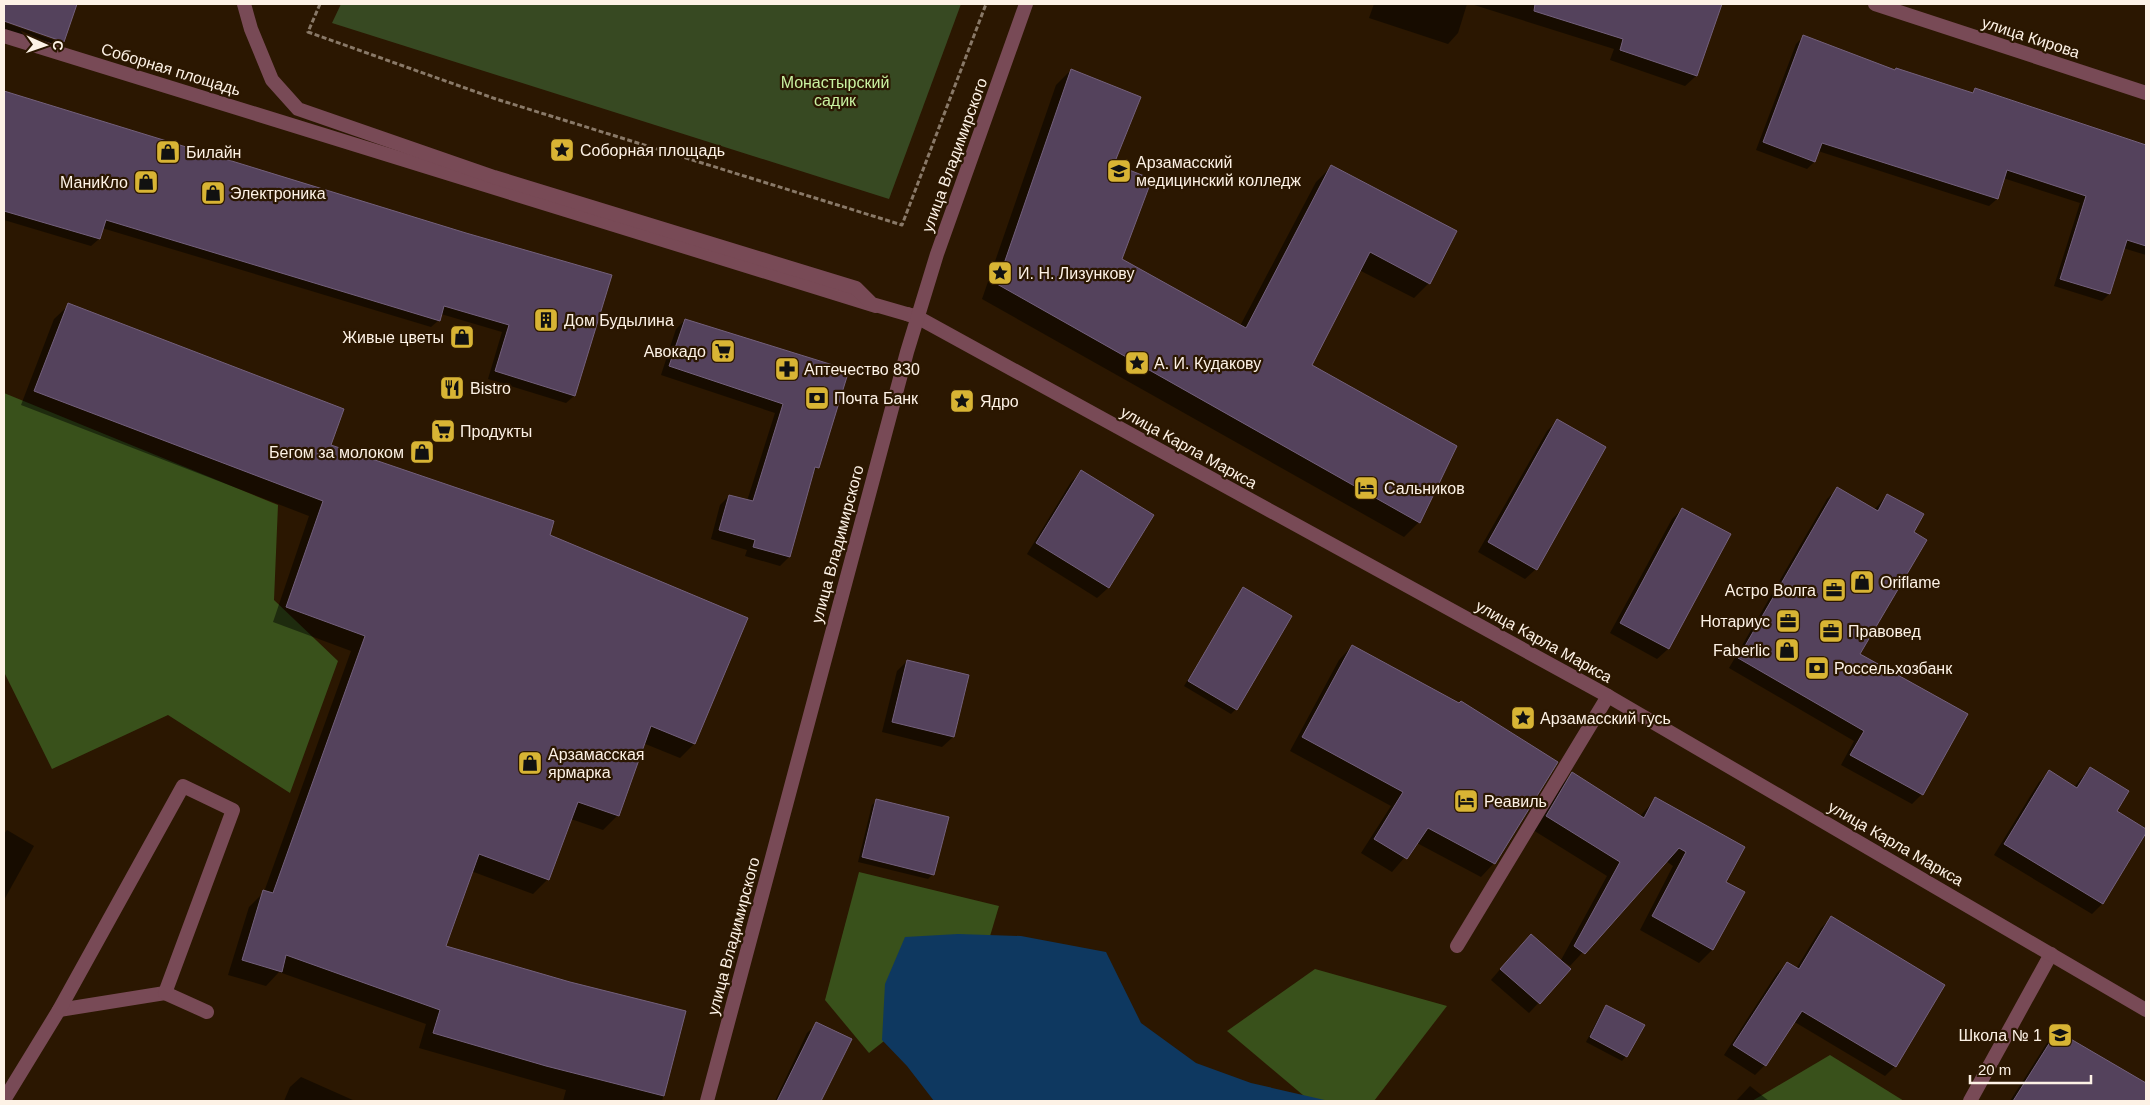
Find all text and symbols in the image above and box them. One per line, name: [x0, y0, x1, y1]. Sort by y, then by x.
street label: улица Кирова: [1980, 14, 2082, 61]
north arrow: [20, 20, 70, 70]
text: С: [50, 40, 66, 51]
street label: Соборная площадь: [99, 40, 243, 99]
park label: Монастырский садик: [781, 74, 889, 109]
street label: улица Владимирского: [919, 76, 990, 235]
place icon: Соборная площадь: [549, 137, 575, 163]
shop icon: Билайн: [155, 139, 181, 165]
place label: Соборная площадь: [580, 142, 725, 159]
place label: Билайн: [186, 144, 241, 161]
place label: Арзамасский медицинский колледж: [1136, 154, 1301, 189]
school or university icon: Арзамасский медицинский колледж: [1106, 158, 1132, 184]
shop icon: МаниКло: [133, 169, 159, 195]
place label: МаниКло: [60, 174, 128, 191]
shop icon: Электроника: [200, 180, 226, 206]
place label: Электроника: [230, 185, 326, 202]
place icon: И. Н. Лизункову: [987, 260, 1013, 286]
place label: И. Н. Лизункову: [1018, 265, 1135, 282]
building icon: Дом Будылина: [533, 307, 559, 333]
place label: Дом Будылина: [564, 312, 674, 329]
shop icon: Живые цветы: [449, 324, 475, 350]
place label: Живые цветы: [342, 329, 444, 346]
supermarket icon: Авокадо: [710, 338, 736, 364]
place label: Авокадо: [644, 343, 706, 360]
place icon: А. И. Кудакову: [1124, 350, 1150, 376]
place label: А. И. Кудакову: [1154, 355, 1261, 372]
pharmacy icon: Аптечество 830: [774, 356, 800, 382]
place label: Аптечество 830: [804, 361, 920, 378]
restaurant icon: Bistro: [439, 375, 465, 401]
place label: Bistro: [470, 380, 511, 397]
bank icon: Почта Банк: [804, 385, 830, 411]
place icon: Ядро: [949, 388, 975, 414]
place label: Почта Банк: [834, 390, 919, 407]
place label: Ядро: [980, 393, 1019, 410]
street label: улица Карла Маркса: [1118, 403, 1260, 492]
supermarket icon: Продукты: [430, 418, 456, 444]
place label: Продукты: [460, 423, 532, 440]
shop icon: Бегом за молоком: [409, 439, 435, 465]
place label: Бегом за молоком: [269, 444, 404, 461]
street label: улица Владимирского: [808, 463, 867, 625]
hotel icon: Сальников: [1353, 475, 1379, 501]
place label: Сальников: [1384, 480, 1465, 497]
shop icon: Oriflame: [1849, 569, 1875, 595]
place label: Oriflame: [1880, 574, 1941, 591]
office icon: Астро Волга: [1821, 577, 1847, 603]
place label: Астро Волга: [1725, 582, 1816, 599]
street label: улица Карла Маркса: [1473, 597, 1615, 686]
office icon: Нотариус: [1775, 608, 1801, 634]
place label: Нотариус: [1700, 613, 1770, 630]
office icon: Правовед: [1818, 618, 1844, 644]
place label: Правовед: [1848, 623, 1921, 640]
shop icon: Faberlic: [1774, 637, 1800, 663]
place label: Faberlic: [1713, 642, 1770, 659]
bank icon: Россельхозбанк: [1804, 655, 1830, 681]
place label: Россельхозбанк: [1834, 660, 1953, 677]
place icon: Арзамасский гусь: [1510, 705, 1536, 731]
place label: Арзамасский гусь: [1540, 710, 1671, 727]
place label: Арзамасская ярмарка: [548, 746, 644, 781]
shop icon: Арзамасская ярмарка: [517, 750, 543, 776]
hotel icon: Реавиль: [1453, 788, 1479, 814]
place label: Реавиль: [1484, 793, 1547, 810]
street label: улица Карла Маркса: [1825, 798, 1966, 889]
street label: улица Владимирского: [704, 855, 763, 1017]
school or university icon: Школа № 1: [2047, 1022, 2073, 1048]
place label: Школа № 1: [1958, 1027, 2042, 1044]
scale bar: [1970, 1052, 2091, 1084]
text: 20 m: [1978, 1061, 2011, 1078]

